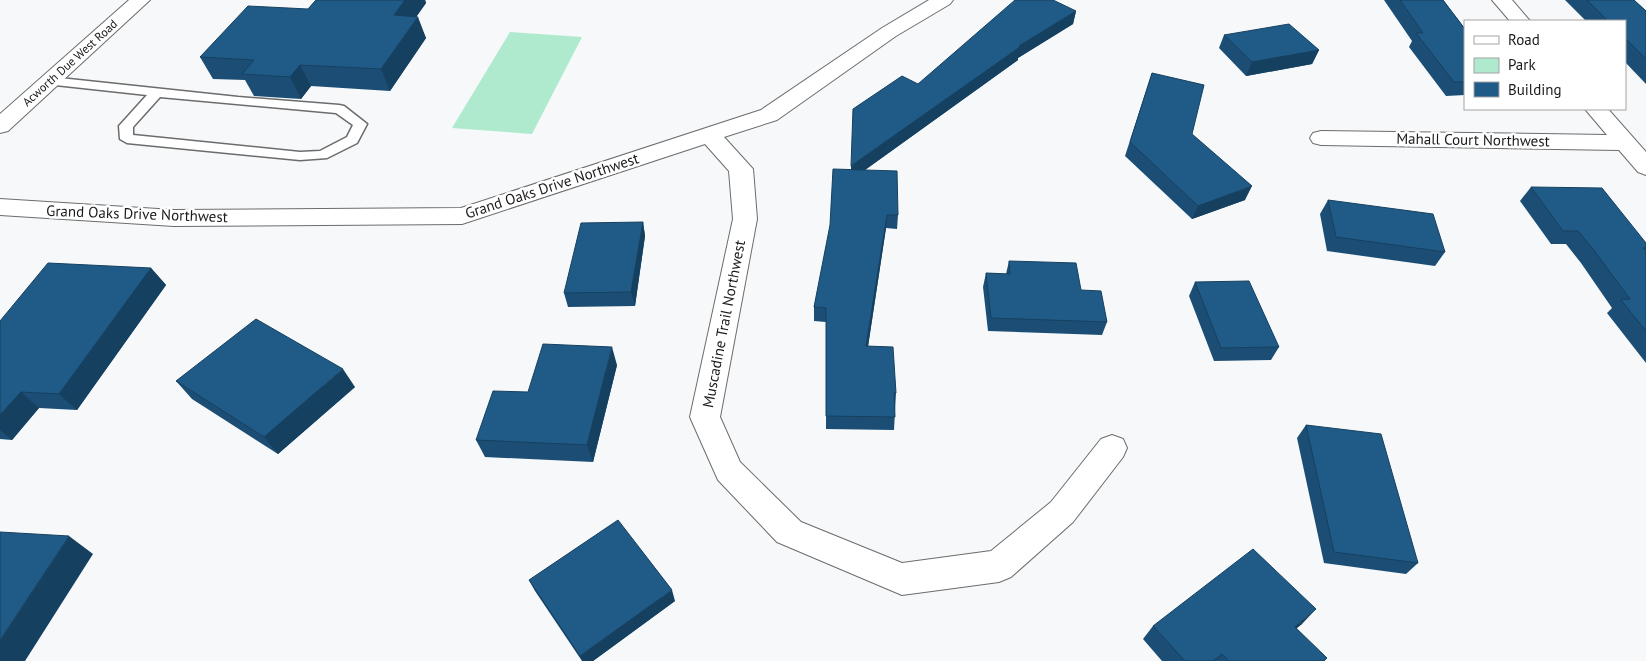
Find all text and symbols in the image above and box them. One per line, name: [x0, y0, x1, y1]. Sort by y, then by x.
street label: Acworth Due West Road: [19, 16, 120, 109]
legend: [1464, 20, 1626, 110]
text: Road: [1508, 30, 1540, 49]
text: Park: [1508, 55, 1536, 74]
text: Building: [1508, 80, 1562, 99]
street label: Mahall Court Northwest: [1396, 129, 1550, 150]
street label: Grand Oaks Drive Northwest: [463, 148, 641, 223]
street label: Grand Oaks Drive Northwest: [46, 201, 228, 226]
street label: Muscadine Trail Northwest: [698, 238, 749, 409]

